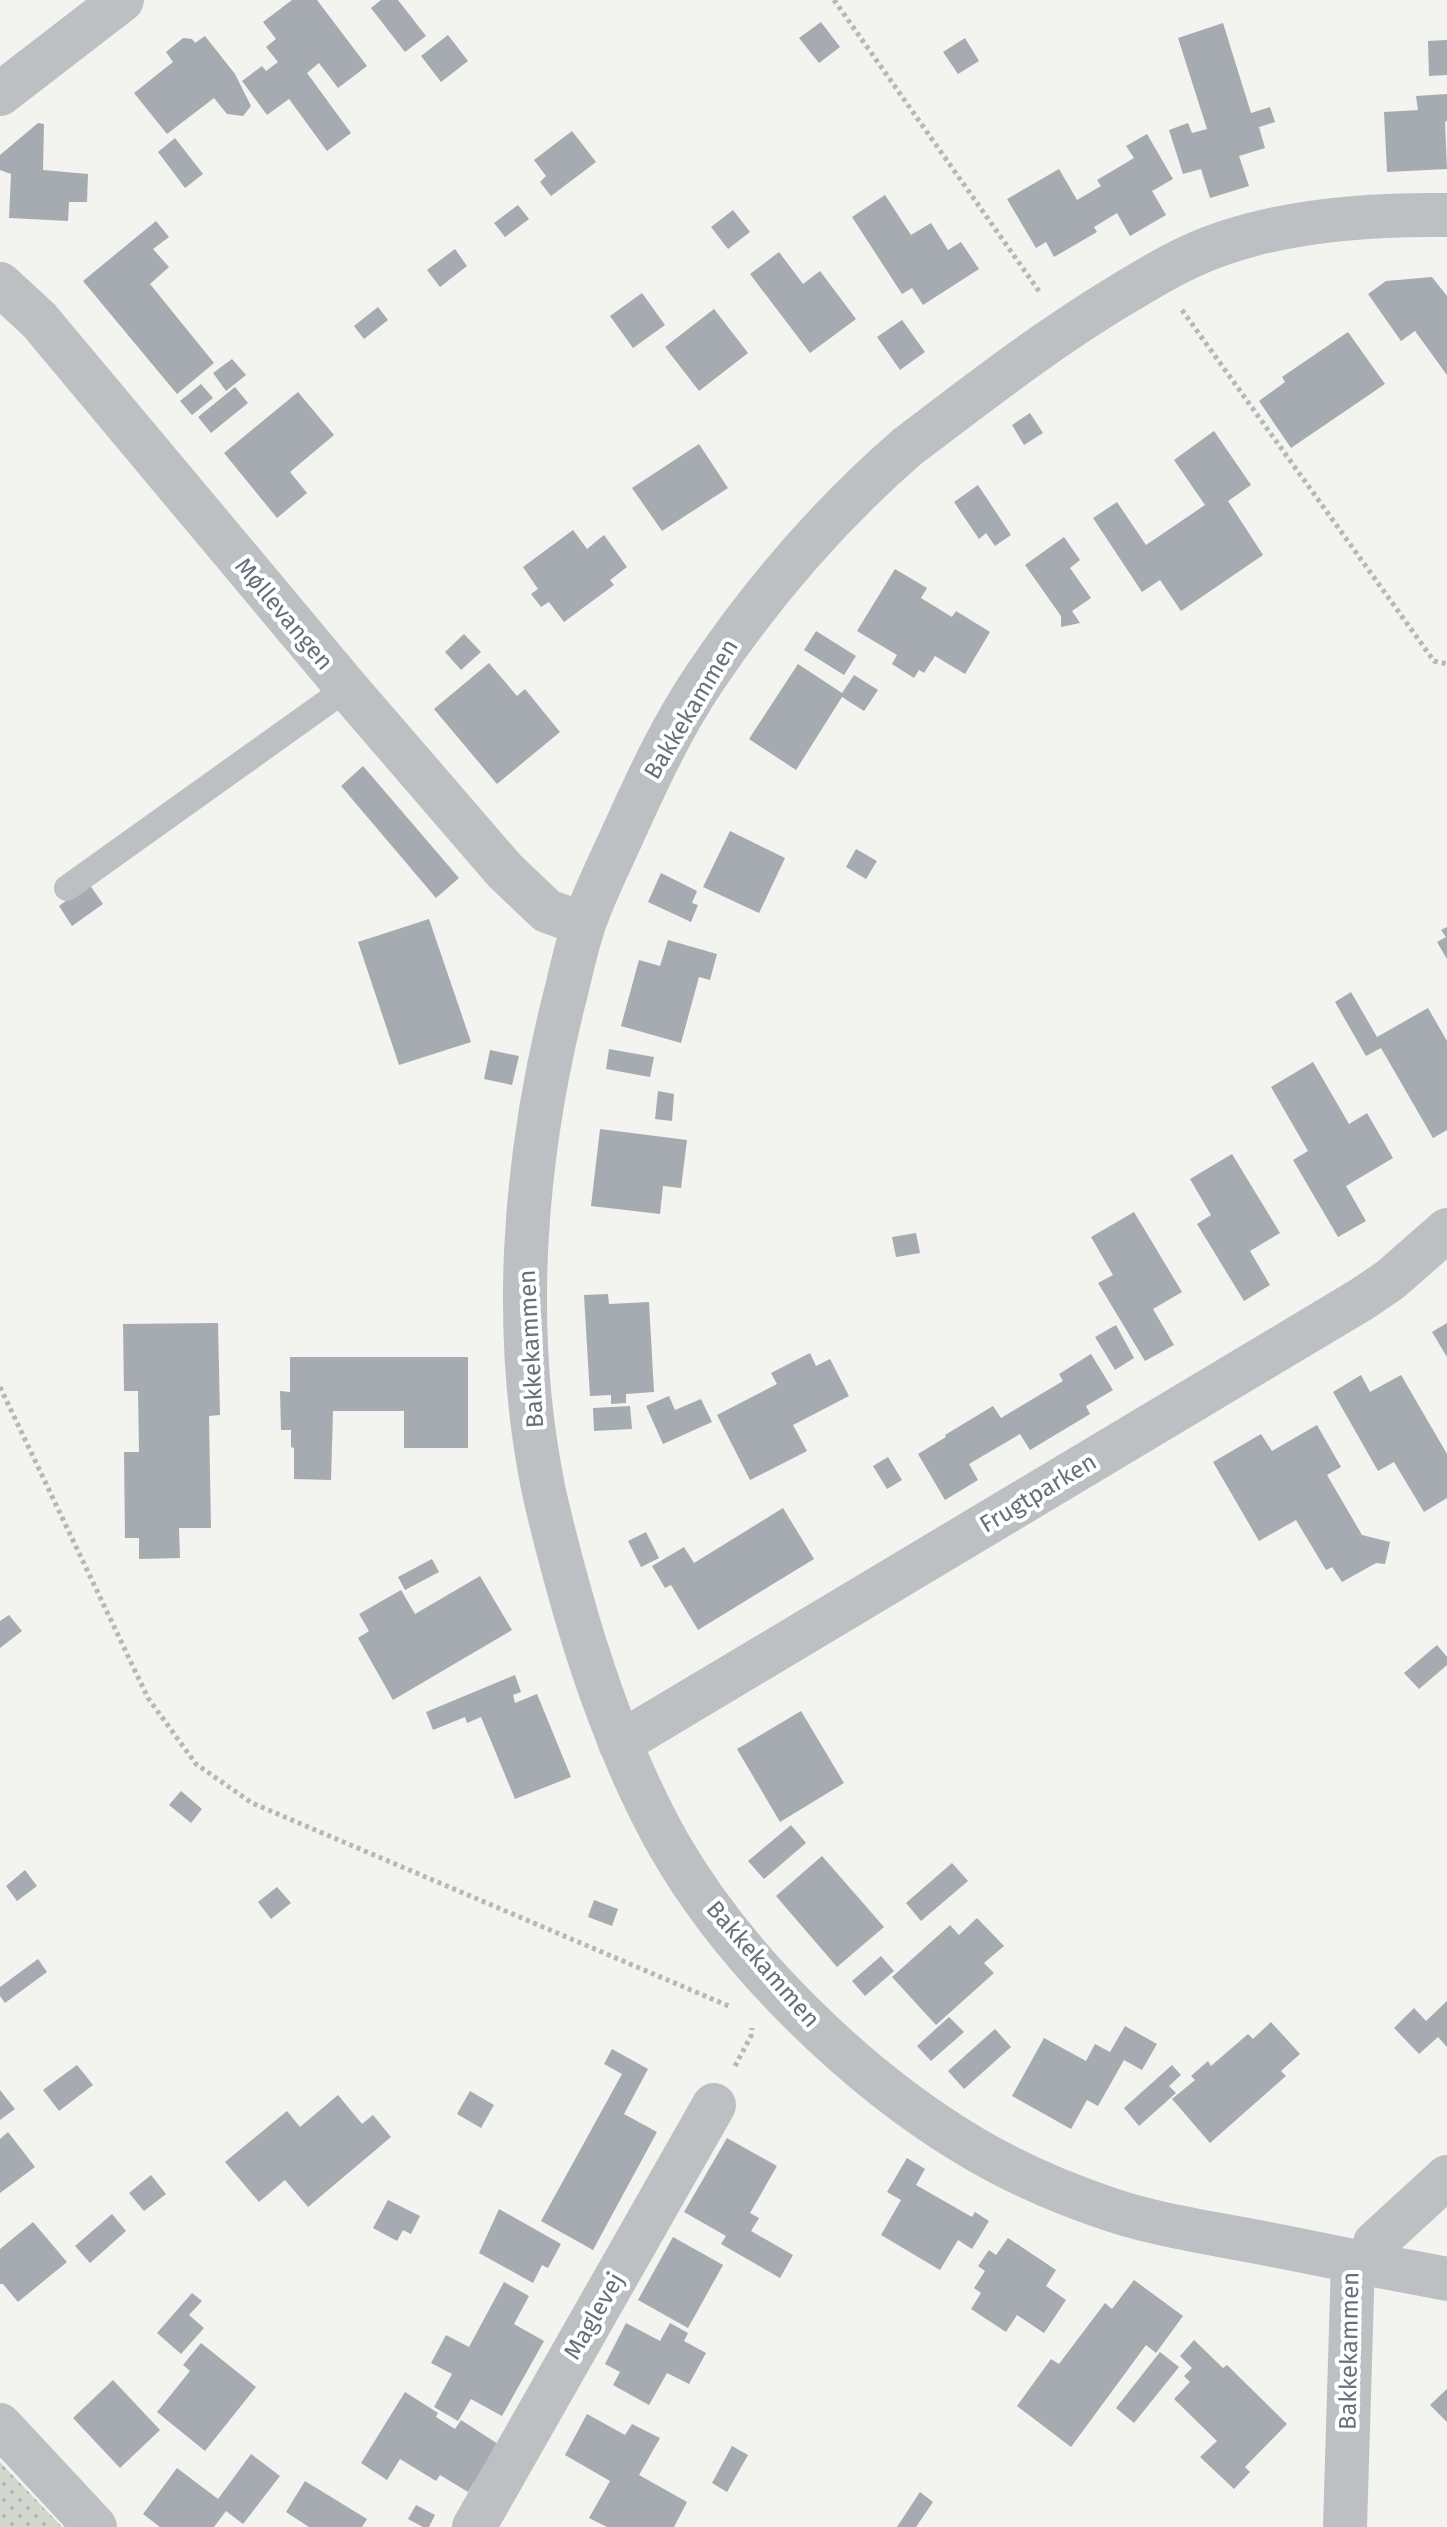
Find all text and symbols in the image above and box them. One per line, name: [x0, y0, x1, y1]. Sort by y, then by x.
street label: Møllevangen: [229, 552, 339, 676]
street label: Bakkekammen: [638, 634, 744, 784]
street label: Bakkekammen: [513, 1269, 549, 1429]
street label: Frugtparken: [975, 1447, 1101, 1539]
street label: Bakkekammen: [700, 1895, 826, 2033]
street label: Maglevej: [558, 2268, 630, 2364]
street label: Bakkekammen: [1334, 2272, 1364, 2430]

